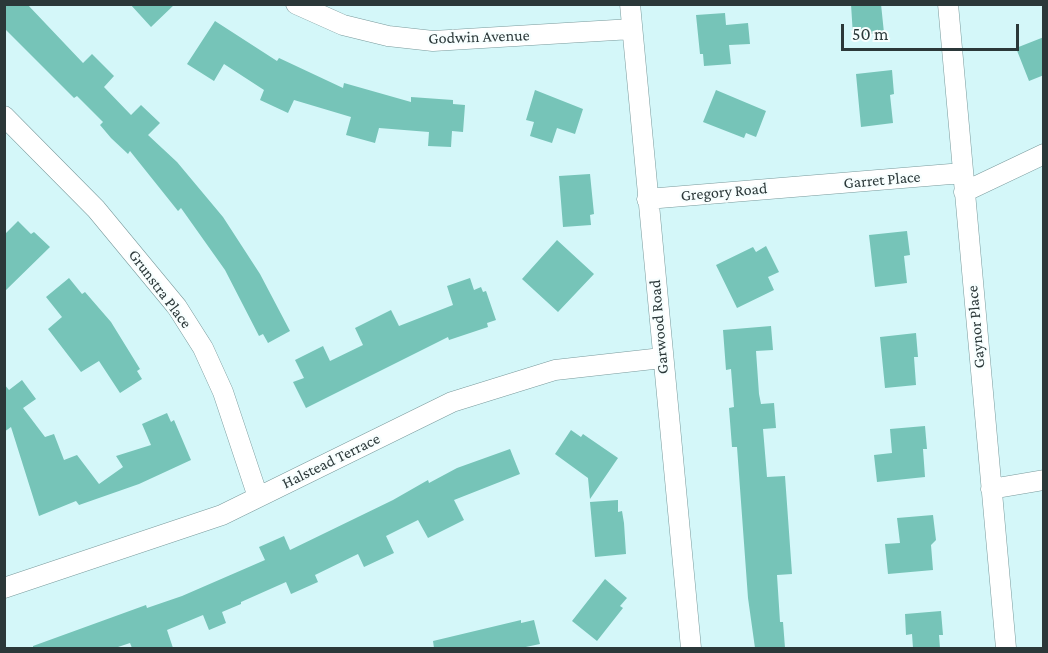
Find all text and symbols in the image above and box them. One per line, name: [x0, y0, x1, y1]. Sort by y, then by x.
scale bar: [844, 12, 1022, 50]
text: 50 m: [852, 24, 889, 44]
street label: Godwin Avenue: [428, 26, 530, 48]
street label: Garret Place: [843, 167, 921, 193]
street label: Gregory Road: [680, 179, 768, 205]
street label: Grunstra Place: [124, 246, 196, 332]
street label: Garwood Road: [645, 279, 673, 375]
street label: Gaynor Place: [963, 285, 989, 369]
street label: Halstead Terrace: [279, 429, 383, 493]

